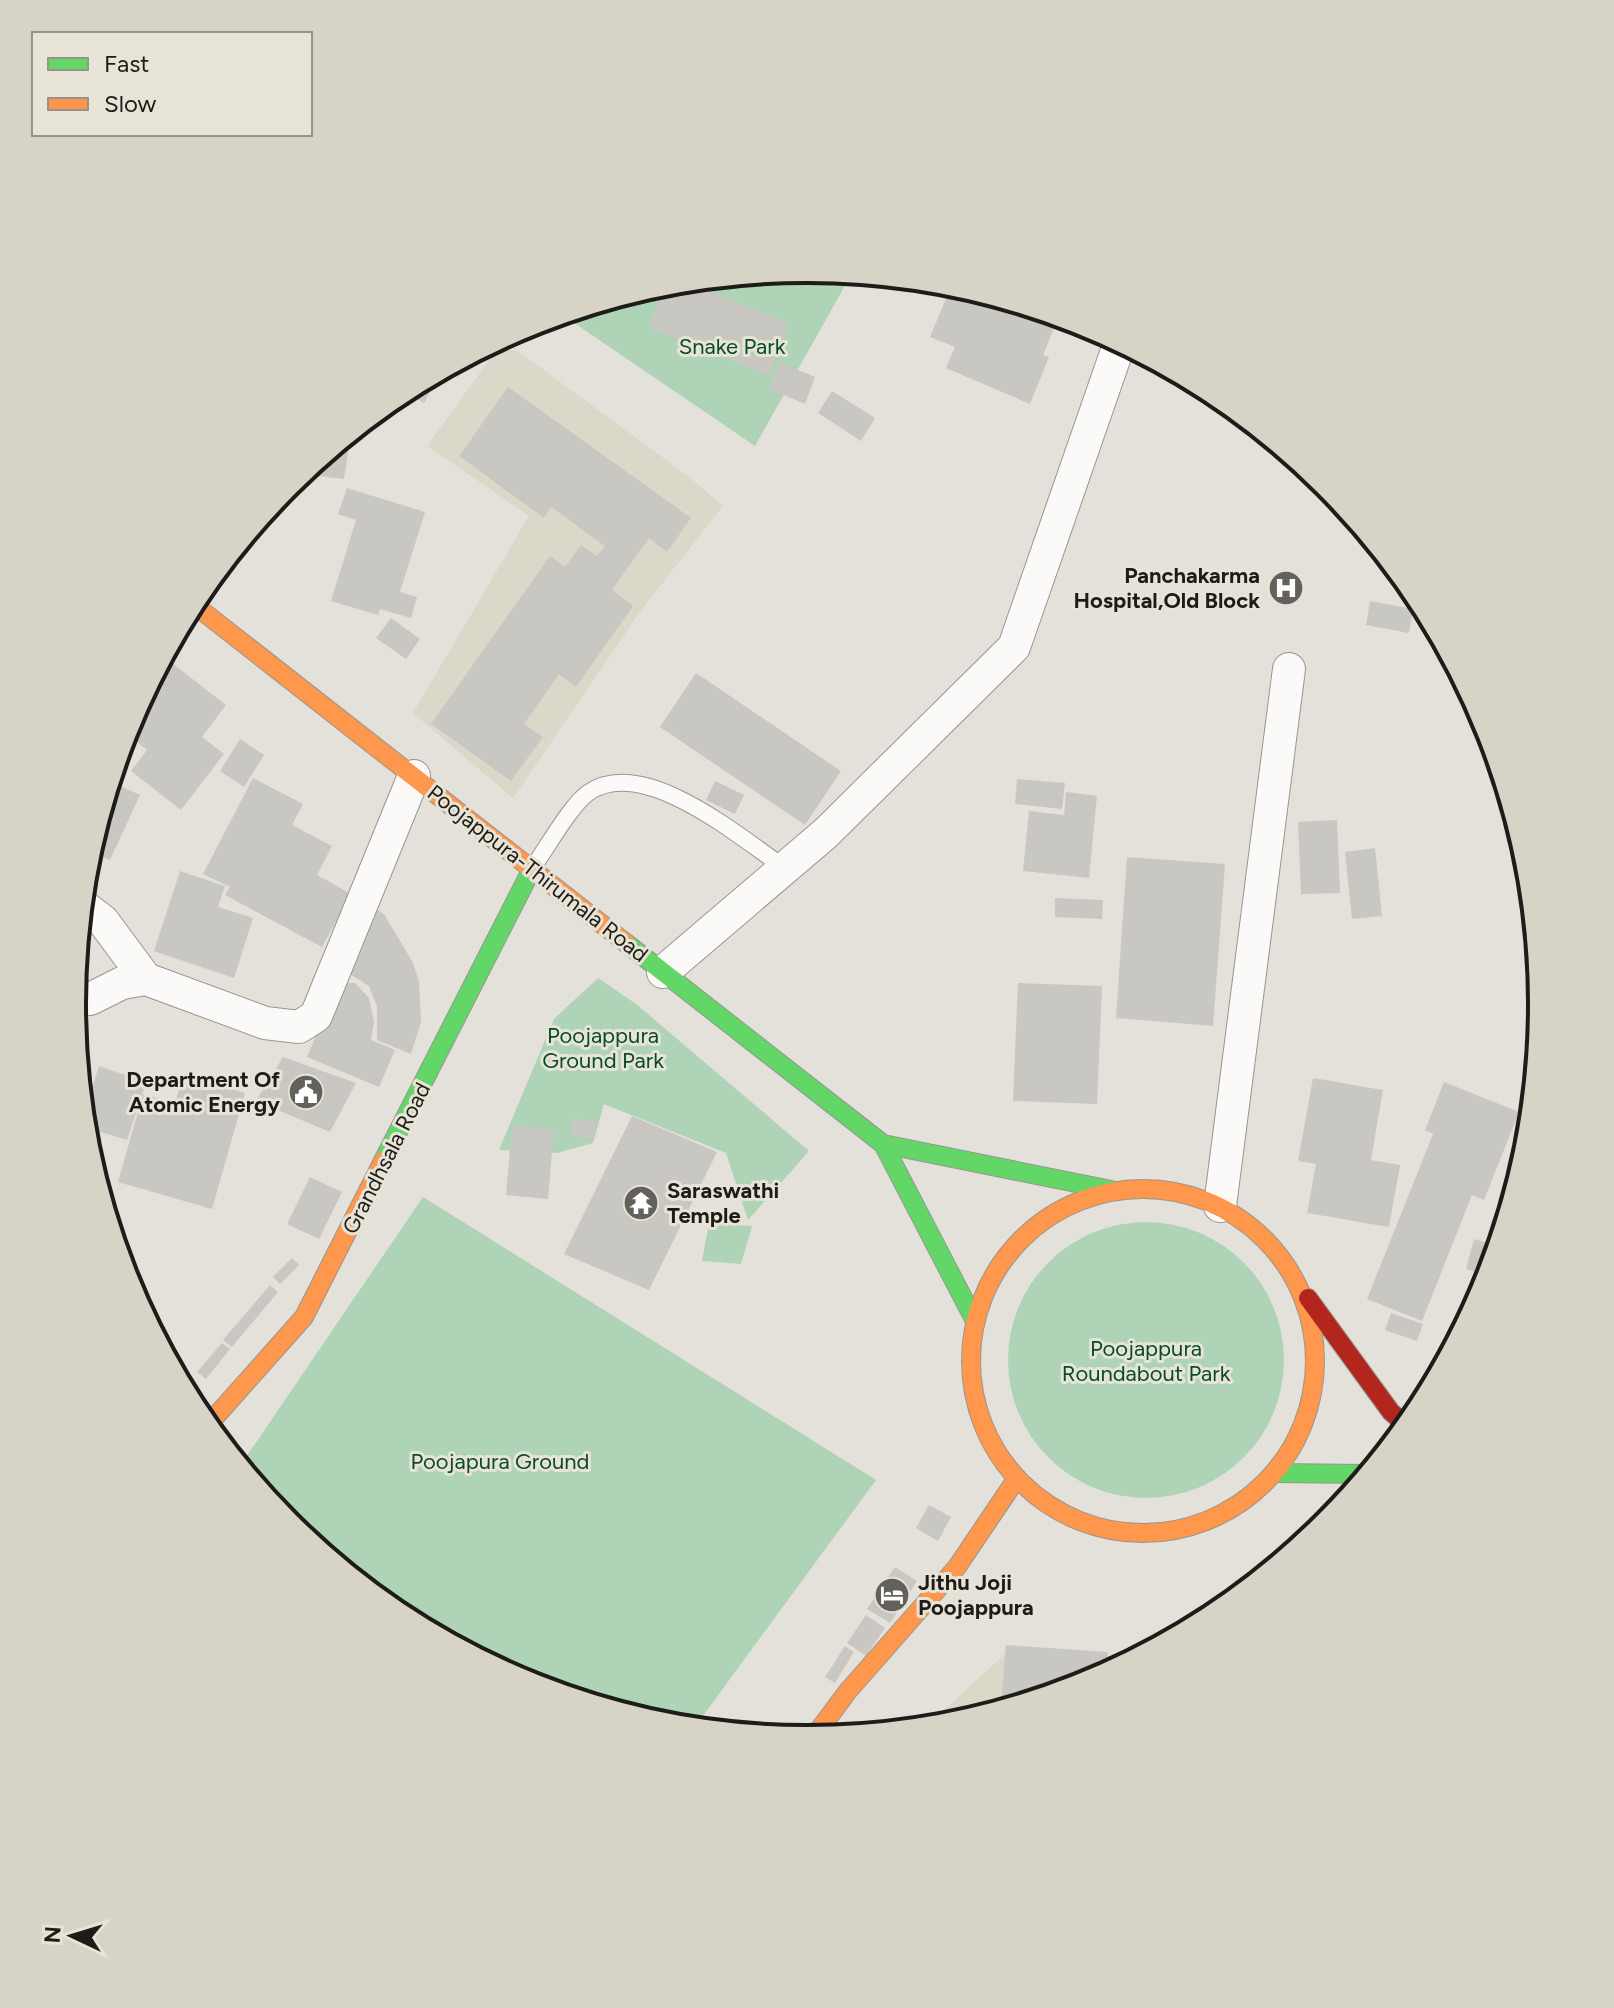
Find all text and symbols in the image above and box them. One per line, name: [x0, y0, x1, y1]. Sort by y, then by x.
legend: [32, 32, 312, 136]
text: Fast: [104, 49, 149, 78]
text: Slow: [104, 89, 157, 118]
park label: Snake Park: [679, 333, 786, 360]
place label: Panchakarma Hospital,Old Block: [1073, 562, 1260, 614]
hospital icon: Panchakarma Hospital,Old Block: [1267, 569, 1305, 607]
street label: Poojappura-Thirumala Road: [422, 779, 653, 968]
park label: Poojappura Ground Park: [542, 1022, 664, 1074]
place label: Department Of Atomic Energy: [126, 1066, 280, 1118]
public building icon: Department Of Atomic Energy: [287, 1073, 325, 1111]
street label: Grandhsala Road: [337, 1078, 436, 1239]
place label: Saraswathi Temple: [667, 1177, 779, 1229]
temple icon: Saraswathi Temple: [622, 1184, 660, 1222]
park label: Poojappura Roundabout Park: [1062, 1335, 1231, 1387]
park label: Poojapura Ground: [411, 1448, 589, 1475]
place label: Jithu Joji Poojappura: [918, 1569, 1034, 1621]
hotel icon: Jithu Joji Poojappura: [873, 1576, 911, 1614]
north arrow: [32, 1896, 112, 1976]
text: N: [38, 1925, 67, 1944]

